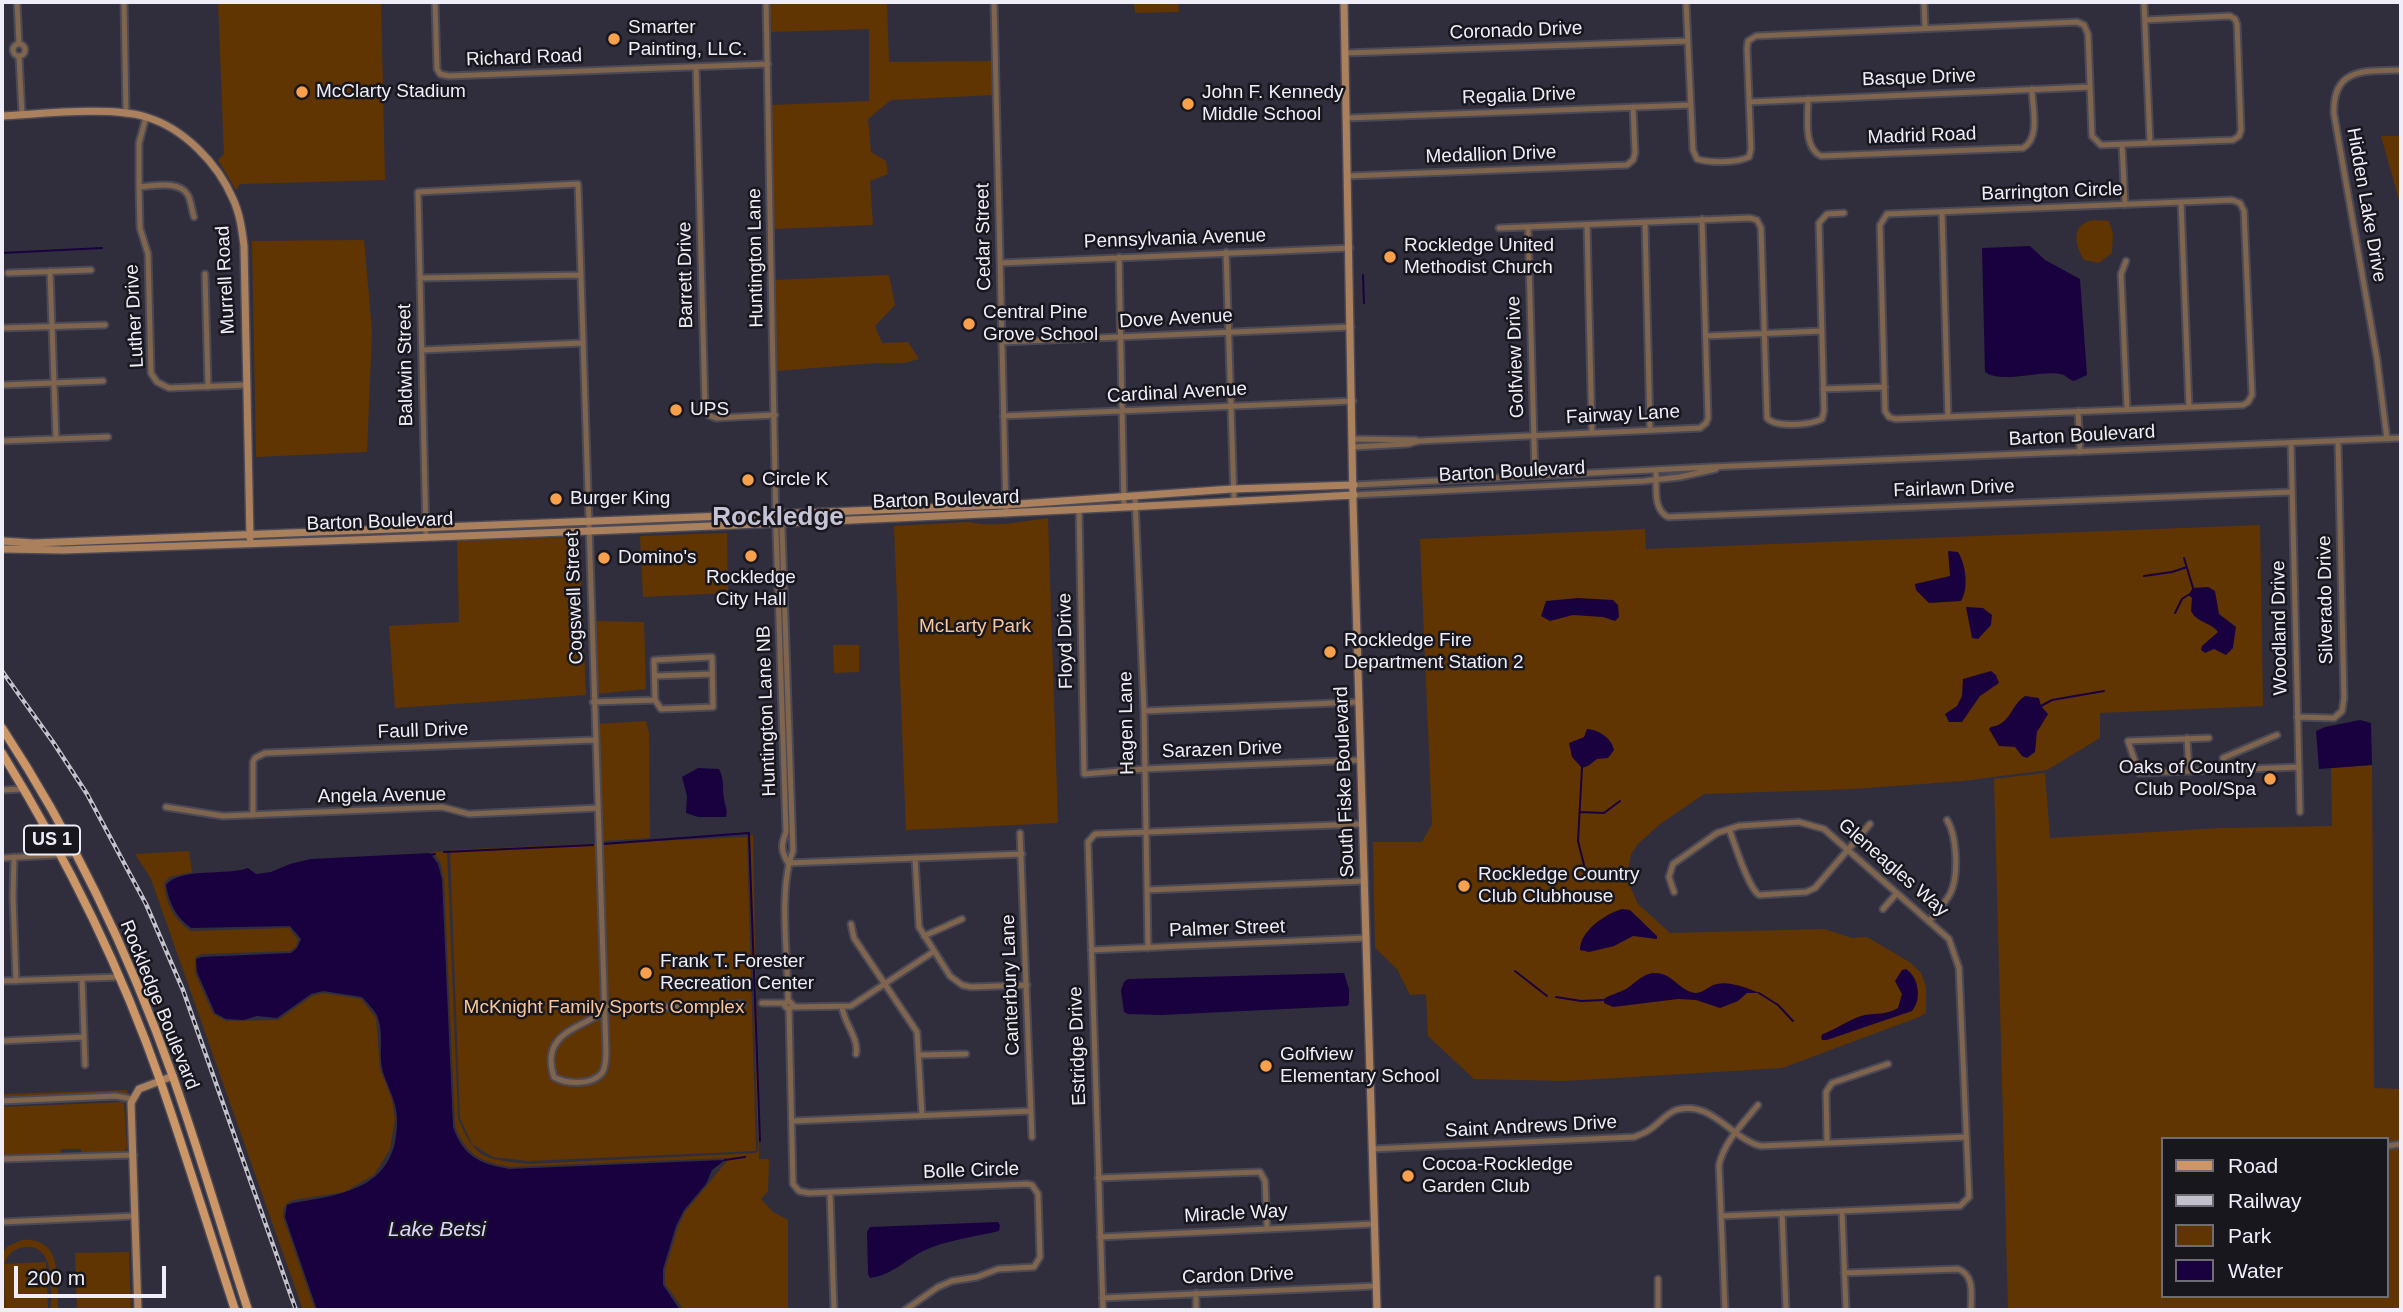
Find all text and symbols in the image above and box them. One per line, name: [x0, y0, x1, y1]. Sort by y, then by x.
place label: Smarter Painting, LLC.: [628, 17, 747, 61]
street label: Coronado Drive: [1449, 17, 1583, 45]
marker: Smarter Painting, LLC.: [606, 31, 622, 47]
street label: Richard Road: [466, 45, 582, 71]
street label: Basque Drive: [1862, 65, 1976, 91]
place label: McClarty Stadium: [316, 81, 466, 103]
place label: John F. Kennedy Middle School: [1202, 82, 1344, 126]
street label: Regalia Drive: [1462, 83, 1576, 109]
marker: McClarty Stadium: [294, 84, 310, 100]
marker: John F. Kennedy Middle School: [1180, 96, 1196, 112]
street label: Madrid Road: [1867, 123, 1977, 149]
street label: Hidden Lake Drive: [2341, 126, 2391, 284]
street label: Medallion Drive: [1425, 141, 1557, 169]
street label: Barrington Circle: [1981, 178, 2123, 206]
street label: Cedar Street: [972, 183, 996, 291]
street label: Huntington Lane: [743, 188, 769, 328]
street label: Barrett Drive: [674, 221, 698, 329]
street label: Pennsylvania Avenue: [1083, 224, 1267, 254]
street label: Murrell Road: [212, 225, 240, 335]
place label: Rockledge United Methodist Church: [1404, 235, 1554, 279]
marker: Rockledge United Methodist Church: [1382, 249, 1398, 265]
street label: Luther Drive: [121, 264, 149, 368]
street label: Golfview Drive: [1502, 295, 1530, 419]
place label: Central Pine Grove School: [983, 302, 1098, 346]
street label: Baldwin Street: [394, 304, 418, 426]
street label: Dove Avenue: [1119, 305, 1233, 333]
marker: Central Pine Grove School: [961, 316, 977, 332]
street label: Cardinal Avenue: [1106, 378, 1248, 408]
place label: UPS: [690, 399, 729, 421]
street label: Fairway Lane: [1565, 401, 1681, 429]
marker: UPS: [668, 402, 684, 418]
street label: Barton Boulevard: [2008, 421, 2156, 451]
street label: Barton Boulevard: [1438, 457, 1586, 487]
place label: Circle K: [762, 469, 829, 491]
marker: Circle K: [740, 472, 756, 488]
street label: Fairlawn Drive: [1893, 475, 2015, 503]
street label: Barton Boulevard: [872, 486, 1020, 514]
place label: Burger King: [570, 488, 670, 510]
marker: Burger King: [548, 491, 564, 507]
district label: Rockledge: [712, 502, 844, 534]
street label: Barton Boulevard: [306, 508, 454, 536]
street label: Cogswell Street: [561, 531, 589, 665]
street label: Silverado Drive: [2313, 535, 2339, 665]
place label: Domino's: [618, 547, 697, 569]
marker: Rockledge City Hall: [743, 548, 759, 564]
marker: Domino's: [596, 550, 612, 566]
street label: Woodland Drive: [2267, 560, 2293, 696]
place label: Rockledge City Hall: [706, 567, 796, 611]
street label: Floyd Drive: [1054, 593, 1078, 689]
park label: McLarty Park: [919, 616, 1031, 638]
street label: Huntington Lane NB: [753, 625, 781, 797]
place label: Rockledge Fire Department Station 2: [1344, 630, 1524, 674]
marker: Rockledge Fire Department Station 2: [1322, 644, 1338, 660]
street label: Hagen Lane: [1115, 671, 1139, 775]
street label: South Fiske Boulevard: [1330, 686, 1360, 878]
street label: Faull Drive: [377, 718, 469, 744]
street label: Sarazen Drive: [1161, 737, 1283, 763]
place label: Oaks of Country Club Pool/Spa: [2119, 757, 2256, 801]
marker: Oaks of Country Club Pool/Spa: [2262, 771, 2278, 787]
street label: Angela Avenue: [318, 783, 446, 809]
street label: Gleneagles Way: [1833, 814, 1953, 922]
road number: US 1: [24, 826, 80, 854]
place label: Rockledge Country Club Clubhouse: [1478, 864, 1640, 908]
marker: Rockledge Country Club Clubhouse: [1456, 878, 1472, 894]
street label: Canterbury Lane: [997, 914, 1025, 1056]
street label: Palmer Street: [1169, 916, 1285, 942]
street label: Rockledge Boulevard: [115, 917, 203, 1093]
place label: Frank T. Forester Recreation Center: [660, 951, 814, 995]
marker: Frank T. Forester Recreation Center: [638, 965, 654, 981]
street label: Estridge Drive: [1065, 986, 1091, 1106]
park label: McKnight Family Sports Complex: [464, 997, 744, 1019]
place label: Golfview Elementary School: [1280, 1044, 1439, 1088]
marker: Golfview Elementary School: [1258, 1058, 1274, 1074]
street label: Saint Andrews Drive: [1444, 1111, 1618, 1143]
legend: [2162, 1137, 2389, 1298]
place label: Cocoa-Rockledge Garden Club: [1422, 1154, 1573, 1198]
text: Road: [2228, 1154, 2278, 1177]
street label: Bolle Circle: [923, 1158, 1019, 1184]
marker: Cocoa-Rockledge Garden Club: [1400, 1168, 1416, 1184]
text: Railway: [2228, 1189, 2302, 1212]
street label: Miracle Way: [1184, 1200, 1288, 1228]
water label: Lake Betsi: [388, 1217, 486, 1243]
text: Park: [2228, 1224, 2271, 1247]
scale bar: [18, 1252, 170, 1296]
text: Water: [2228, 1259, 2283, 1282]
street label: Cardon Drive: [1182, 1263, 1294, 1289]
text: 200 m: [27, 1266, 85, 1289]

